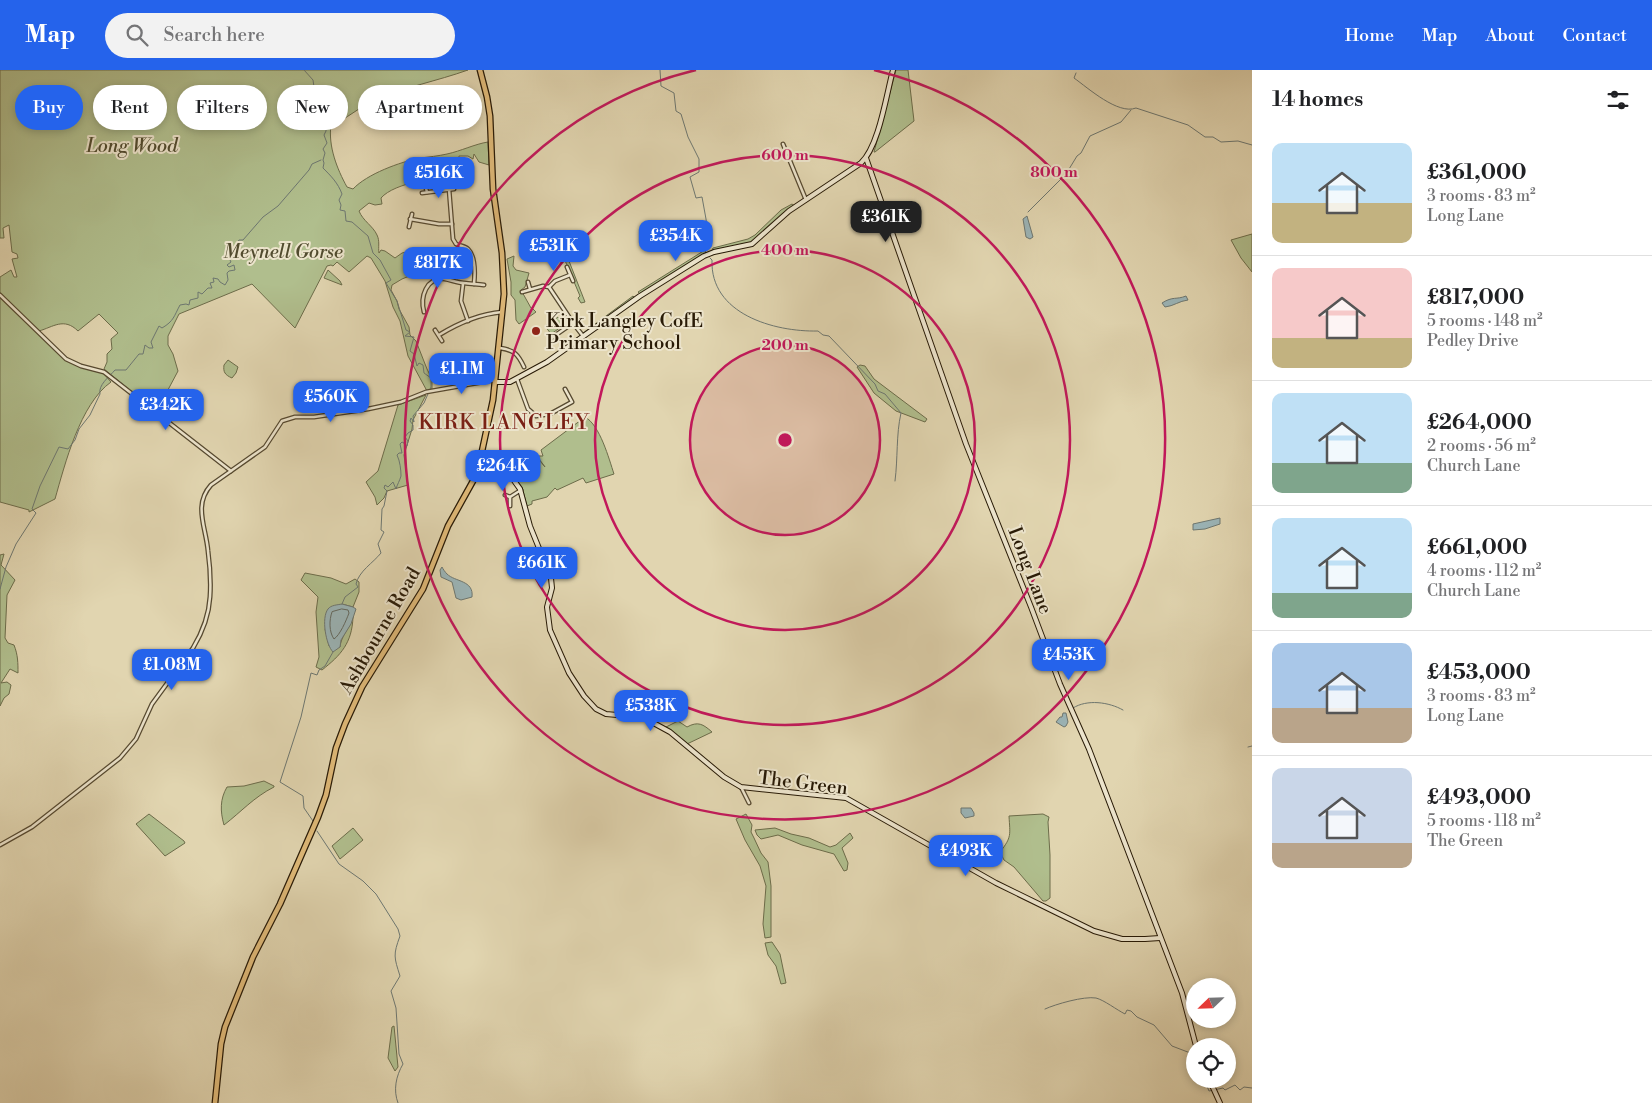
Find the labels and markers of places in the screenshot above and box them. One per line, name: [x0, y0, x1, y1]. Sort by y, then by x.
pin: £516K: [404, 156, 474, 199]
pin: £361K: [851, 200, 921, 243]
pin: £354K: [641, 220, 711, 262]
pin: £531K: [519, 230, 589, 272]
pin: £817K: [403, 246, 473, 289]
place label: Kirk Langley CofE Primary School: [546, 309, 703, 355]
marker: Kirk Langley CofE Primary School: [530, 325, 542, 337]
pin: £1.1M: [427, 352, 497, 395]
pin: £560K: [296, 380, 366, 423]
pin: £342K: [131, 388, 201, 431]
centre of rings: [776, 431, 794, 449]
pin: £264K: [468, 450, 538, 492]
pin: £661K: [507, 546, 577, 589]
pin: £453K: [1034, 638, 1104, 681]
pin: £1.08M: [131, 648, 213, 691]
pin: £538K: [616, 690, 686, 732]
pin: £493K: [931, 834, 1001, 877]

